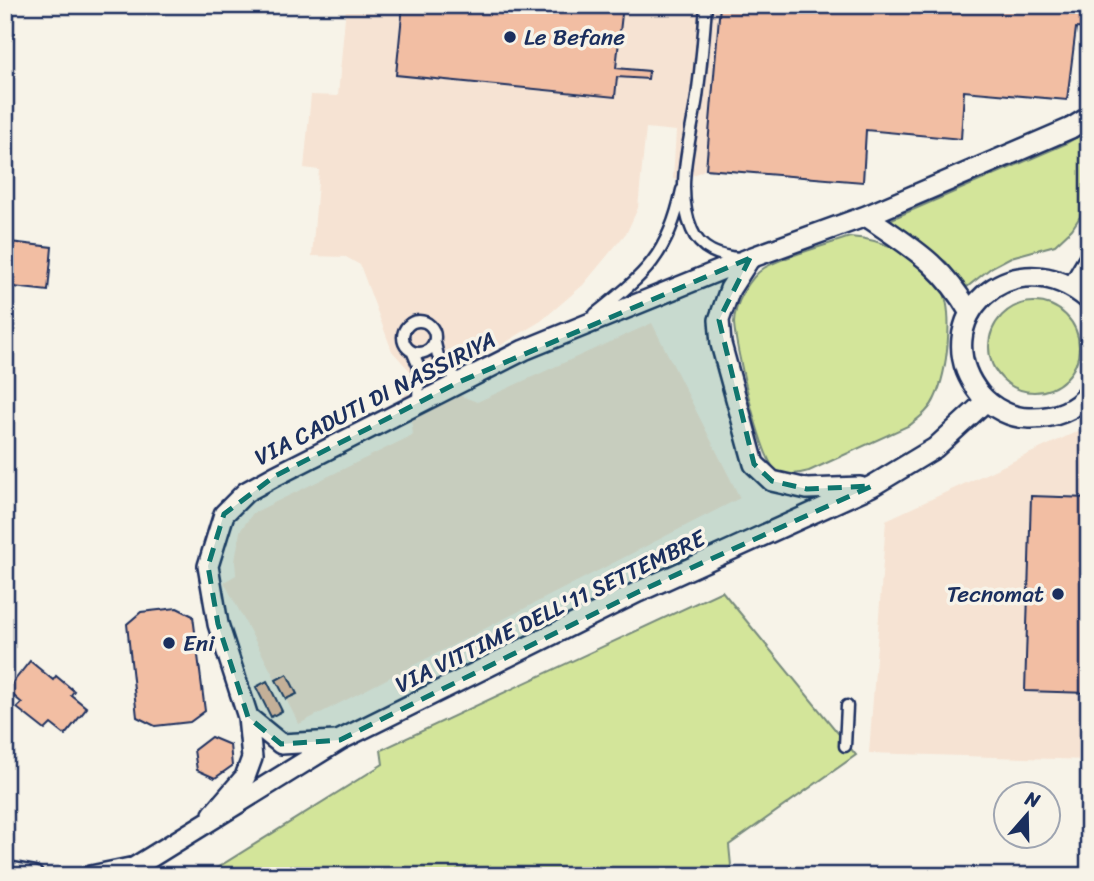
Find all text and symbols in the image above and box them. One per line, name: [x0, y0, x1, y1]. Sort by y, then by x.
place label: Le Befane: [524, 17, 625, 58]
marker: Le Befane: [502, 29, 518, 45]
street label: VIA CADUTI DI NASSIRIYA: [247, 320, 503, 477]
street label: VIA VITTIME DELL'11 SETTEMBRE: [388, 518, 714, 705]
place label: Tecnomat: [947, 574, 1044, 615]
marker: Tecnomat: [1050, 586, 1066, 602]
place label: Eni: [183, 623, 215, 664]
marker: Eni: [161, 635, 177, 651]
north arrow: [992, 780, 1062, 850]
text: N: [1020, 781, 1045, 818]

